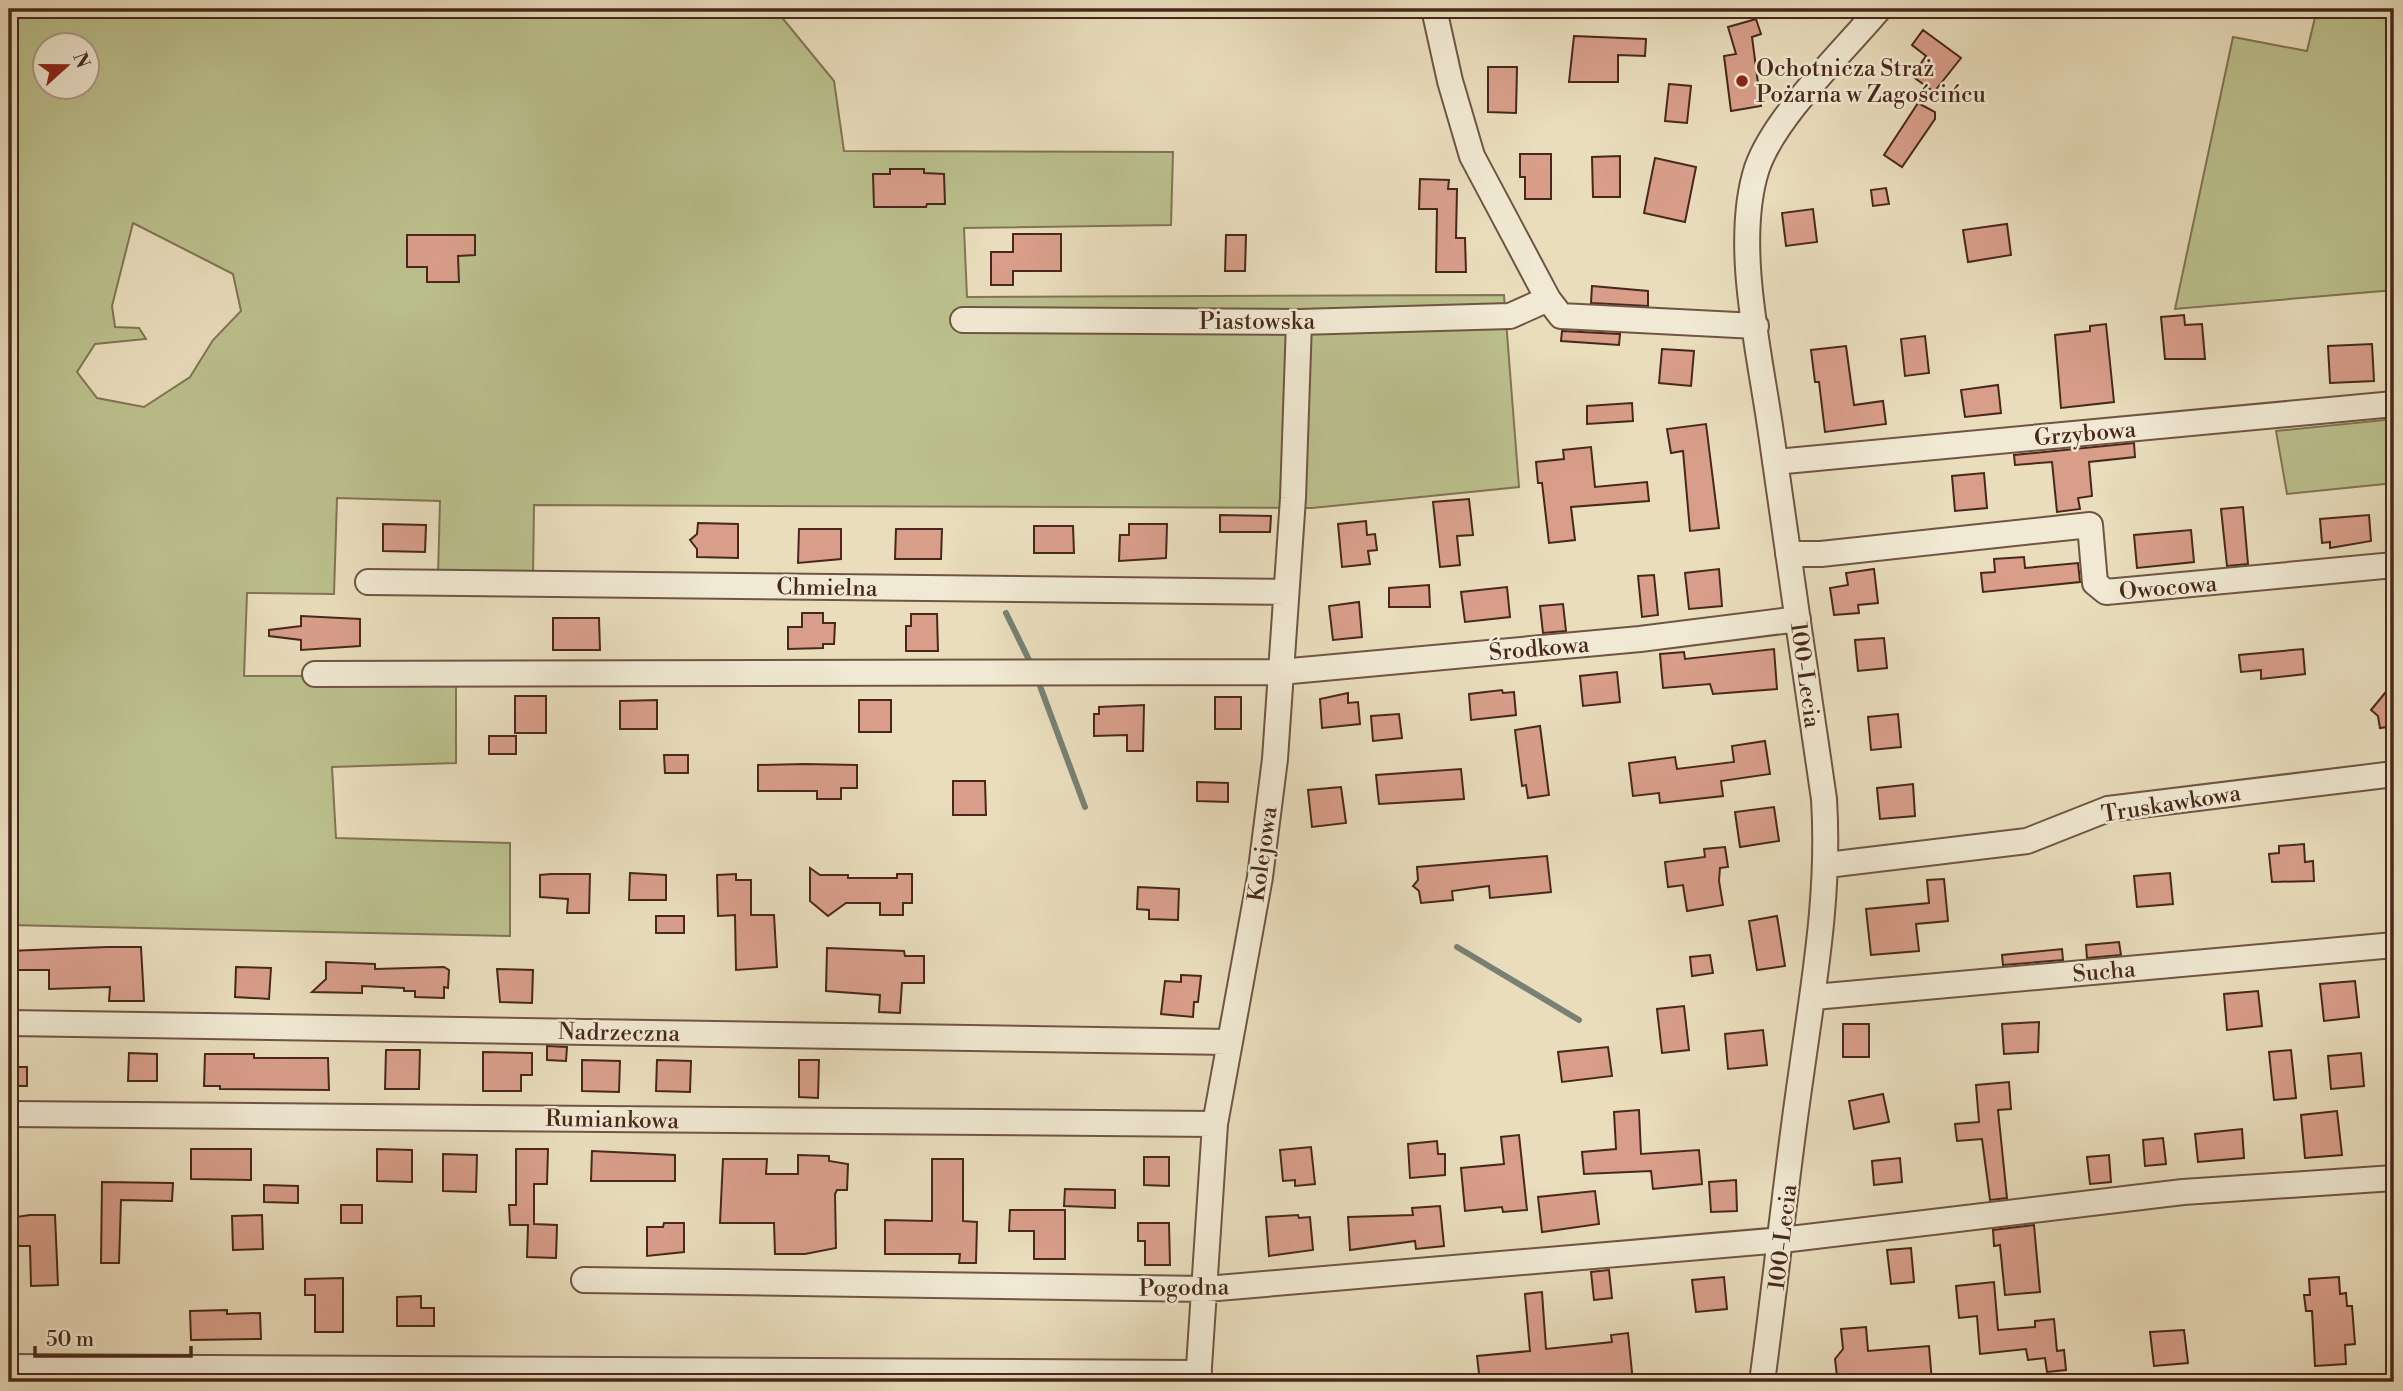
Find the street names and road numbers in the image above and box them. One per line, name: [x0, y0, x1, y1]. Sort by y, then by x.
street label: Piastowska: [1199, 308, 1315, 336]
street label: Grzybowa: [2033, 416, 2138, 452]
street label: Owocowa: [2118, 570, 2219, 606]
street label: Chmielna: [776, 573, 878, 603]
street label: 100-Lecia: [1784, 620, 1826, 730]
street label: Środkowa: [1487, 628, 1591, 667]
street label: Truskawkowa: [2099, 779, 2243, 829]
street label: Kolejowa: [1242, 804, 1284, 903]
street label: Sucha: [2071, 955, 2137, 989]
street label: Nadrzeczna: [558, 1018, 681, 1048]
street label: Rumiankowa: [545, 1105, 680, 1135]
street label: 100-Lecia: [1763, 1182, 1803, 1292]
street label: Pogodna: [1139, 1273, 1230, 1303]

